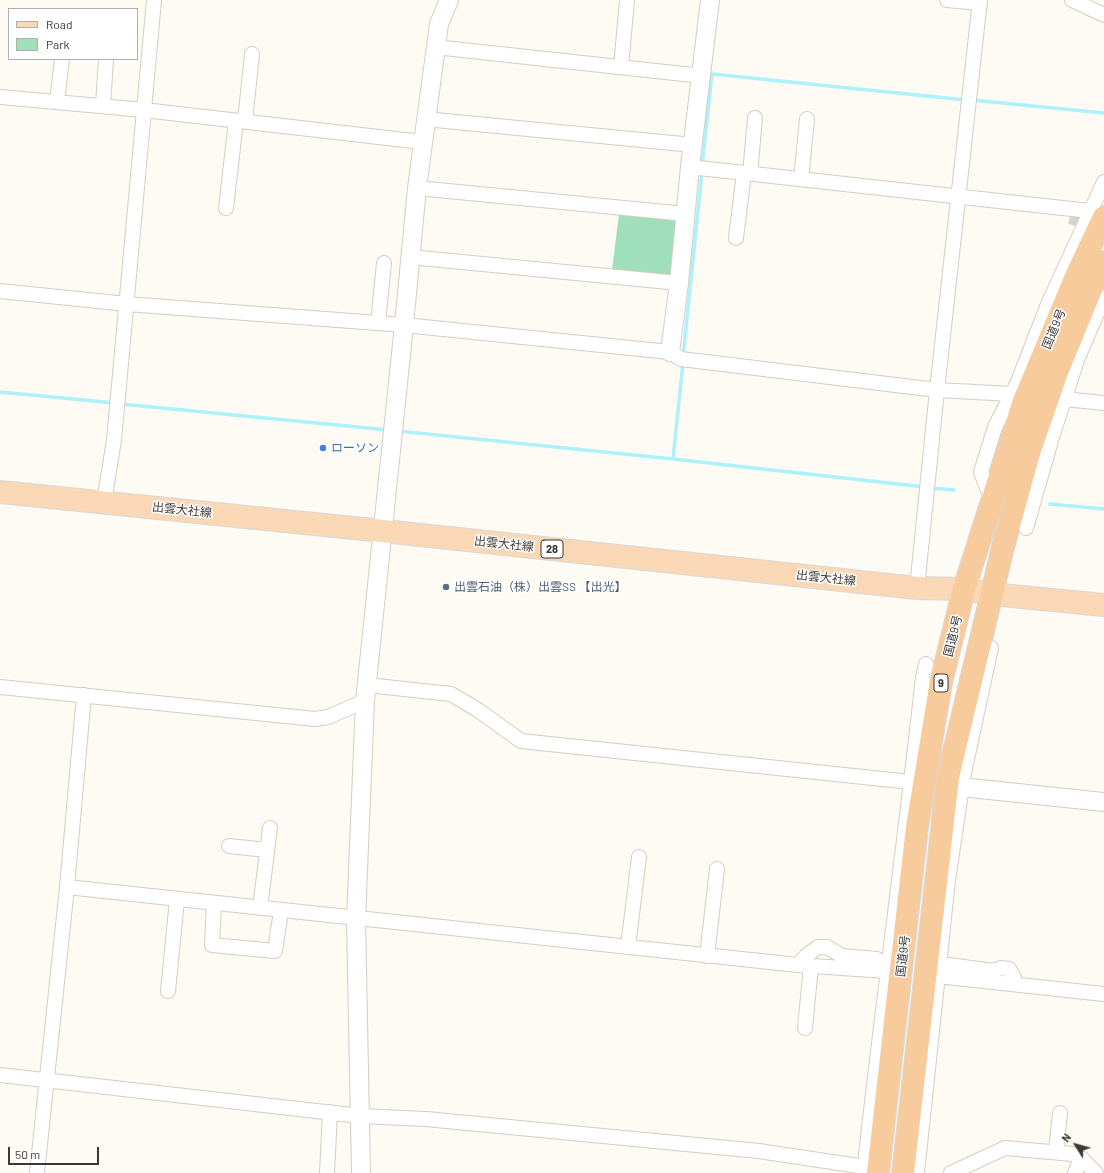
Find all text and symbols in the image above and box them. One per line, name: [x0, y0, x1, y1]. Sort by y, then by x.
legend: [8, 8, 138, 60]
text: Road: [46, 17, 73, 31]
text: Park: [46, 37, 70, 51]
street label: 国道9号: [1039, 307, 1069, 351]
place label: ローソン: [331, 441, 379, 455]
marker: ローソン: [318, 443, 328, 453]
street label: 出雲大社線: [151, 500, 213, 520]
street label: 出雲大社線: [473, 534, 535, 554]
road number: 28: [541, 540, 563, 558]
street label: 出雲大社線: [795, 568, 857, 588]
place label: 出雲石油（株）出雲SS 【出光】: [454, 580, 626, 594]
marker: 出雲石油（株）出雲SS 【出光】: [441, 582, 451, 592]
street label: 国道9号: [941, 614, 965, 658]
road number: 9: [934, 674, 948, 692]
street label: 国道9号: [893, 934, 913, 978]
north arrow: [1056, 1125, 1096, 1165]
text: N: [1059, 1131, 1073, 1144]
scale bar: [10, 1139, 101, 1165]
text: 50 m: [15, 1147, 40, 1161]

